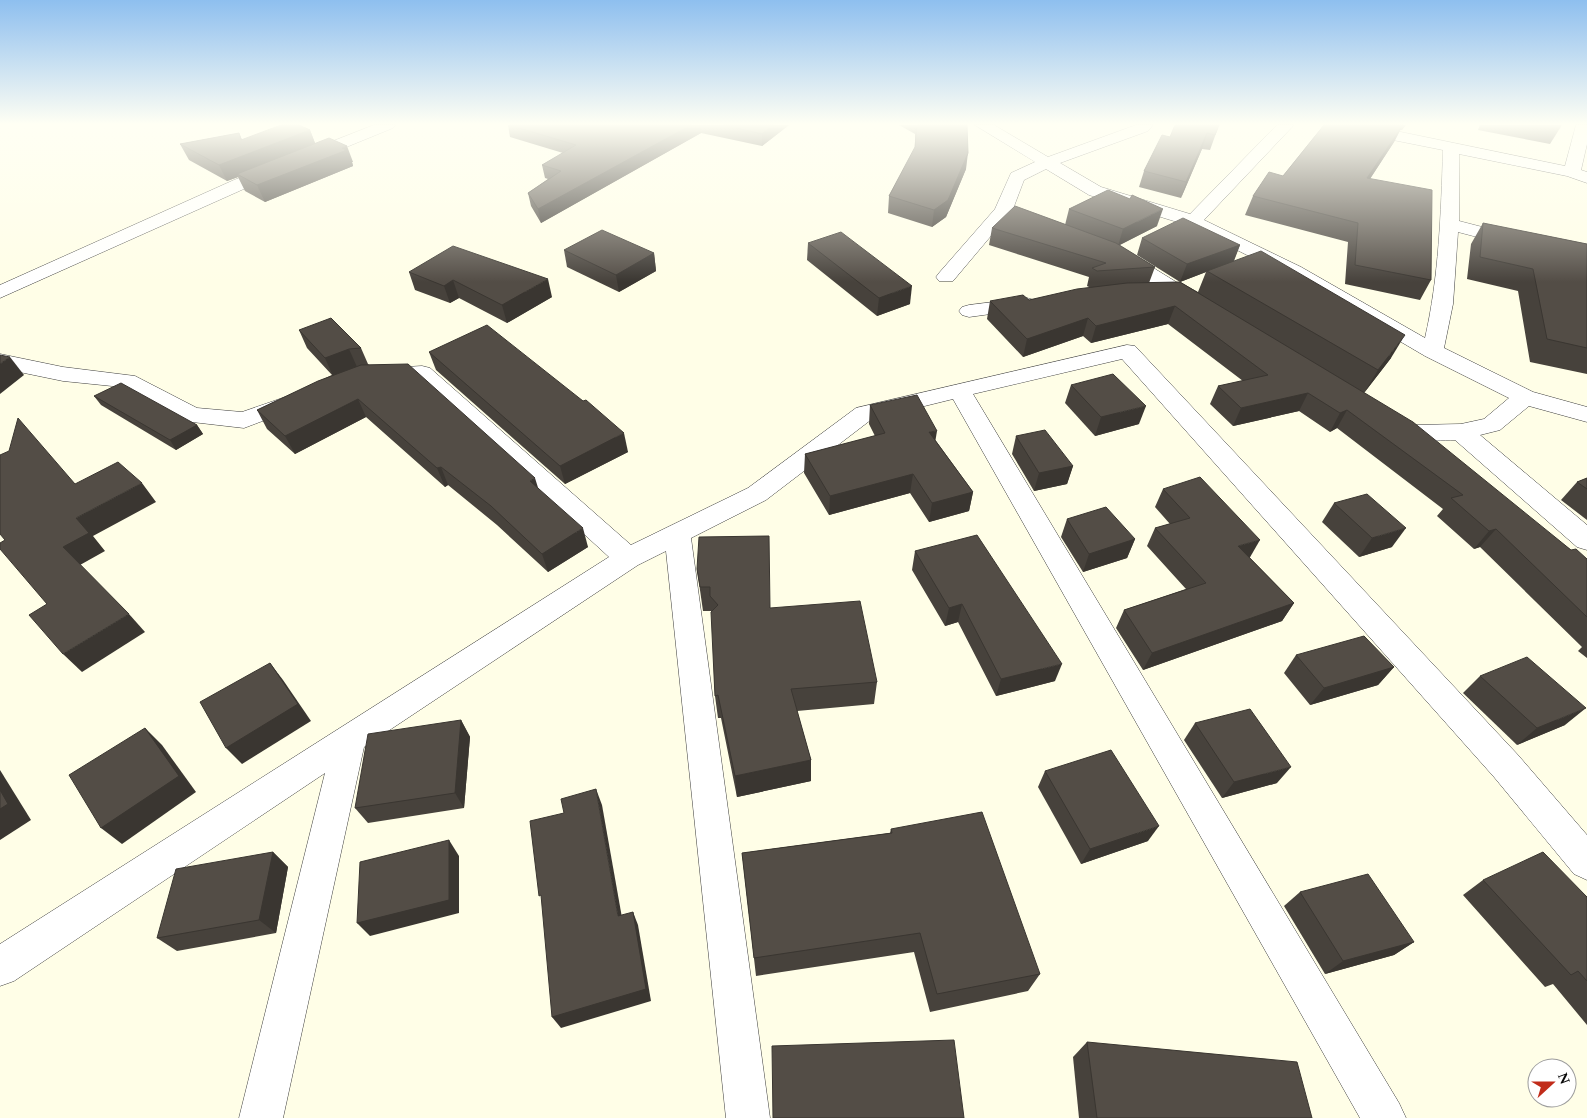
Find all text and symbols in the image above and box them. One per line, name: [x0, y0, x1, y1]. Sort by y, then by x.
north arrow: [1527, 1058, 1577, 1108]
text: N: [1552, 1069, 1576, 1088]

